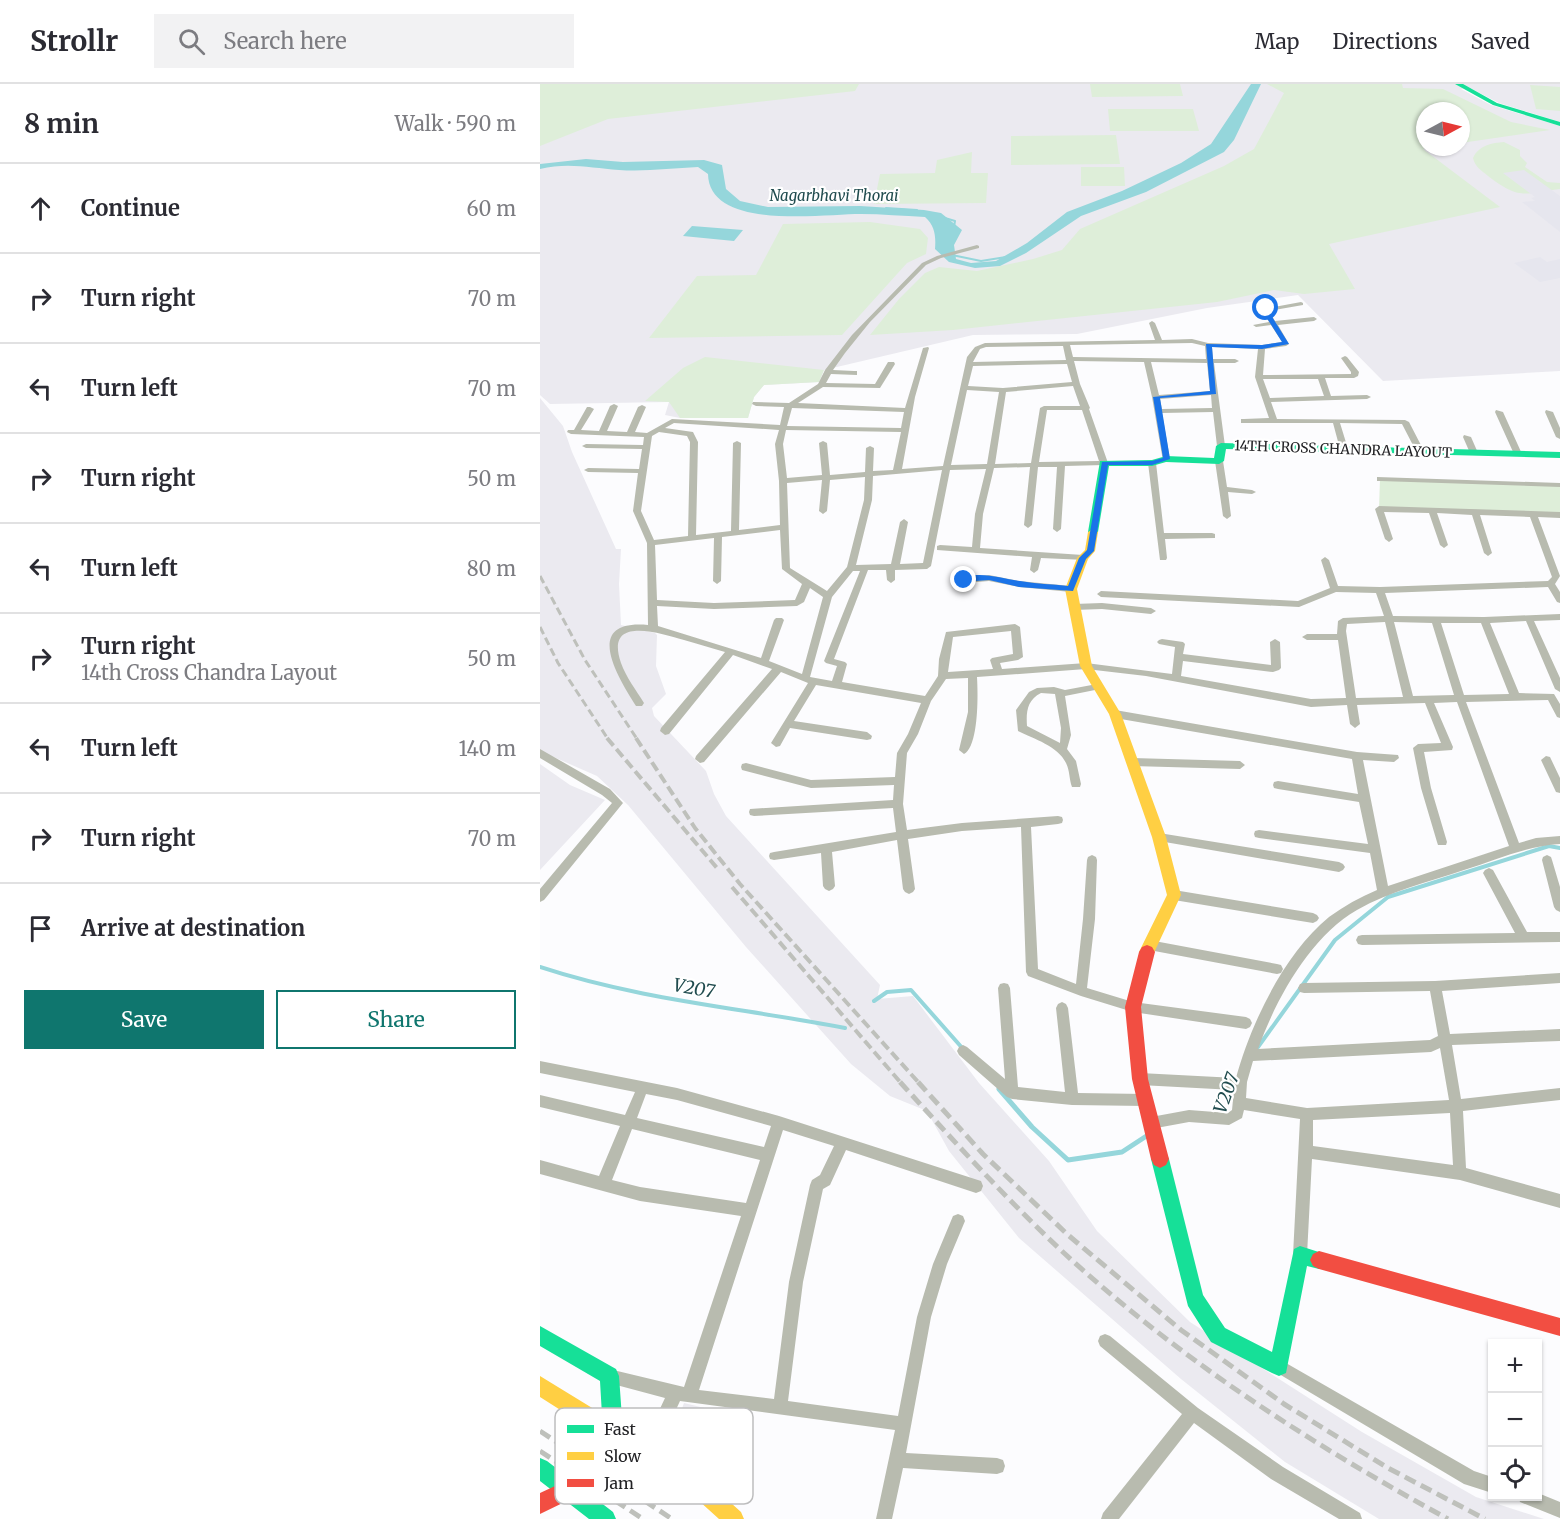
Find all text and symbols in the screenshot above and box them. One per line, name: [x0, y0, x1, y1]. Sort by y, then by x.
search box: [154, 14, 574, 68]
text: Strollr: [30, 23, 118, 59]
icon: search: [175, 25, 208, 58]
text: Search here: [223, 27, 347, 55]
text: Map: [1255, 28, 1299, 55]
text: Directions: [1332, 28, 1437, 55]
text: Saved: [1470, 28, 1530, 55]
north arrow: [1416, 102, 1470, 156]
text: 8 min: [24, 107, 99, 140]
text: Walk · 590 m: [395, 111, 516, 136]
water label: Nagarbhavi Thorai: [769, 186, 899, 205]
icon: ahead: [24, 192, 57, 225]
text: Continue: [81, 194, 180, 222]
text: 60 m: [466, 196, 516, 221]
icon: right: [24, 282, 57, 315]
text: Turn right: [81, 284, 195, 312]
text: 70 m: [468, 286, 516, 311]
route start: [1252, 294, 1278, 320]
icon: left: [24, 372, 57, 405]
text: Turn left: [81, 374, 178, 402]
text: 70 m: [468, 376, 516, 401]
street label: 14TH CROSS CHANDRA LAYOUT: [1234, 436, 1452, 462]
icon: right: [24, 462, 57, 495]
text: Turn right: [81, 464, 195, 492]
text: 50 m: [467, 466, 516, 491]
icon: left: [24, 552, 57, 585]
text: Turn left: [81, 554, 178, 582]
text: 80 m: [467, 556, 516, 581]
route end: [950, 566, 976, 592]
text: Turn right: [81, 632, 195, 660]
icon: right: [24, 642, 57, 675]
text: 50 m: [467, 646, 516, 671]
text: 14th Cross Chandra Layout: [81, 660, 337, 685]
icon: left: [24, 732, 57, 765]
text: Turn left: [81, 734, 178, 762]
text: 140 m: [459, 736, 516, 761]
icon: right: [24, 822, 57, 855]
text: Turn right: [81, 824, 195, 852]
text: 70 m: [468, 826, 516, 851]
icon: arrive: [24, 912, 57, 945]
text: Arrive at destination: [81, 914, 305, 942]
water label: V207: [672, 973, 718, 1003]
button: Save: [24, 990, 264, 1049]
button: Share: [276, 990, 516, 1049]
water label: V207: [1208, 1068, 1244, 1116]
map controls: [1488, 1339, 1542, 1501]
button: +: [1488, 1339, 1542, 1393]
button: −: [1488, 1393, 1542, 1447]
legend: [555, 1408, 753, 1504]
text: Fast: [604, 1419, 637, 1439]
text: Slow: [604, 1446, 642, 1466]
button: locate: [1488, 1447, 1542, 1501]
text: Jam: [603, 1473, 634, 1493]

